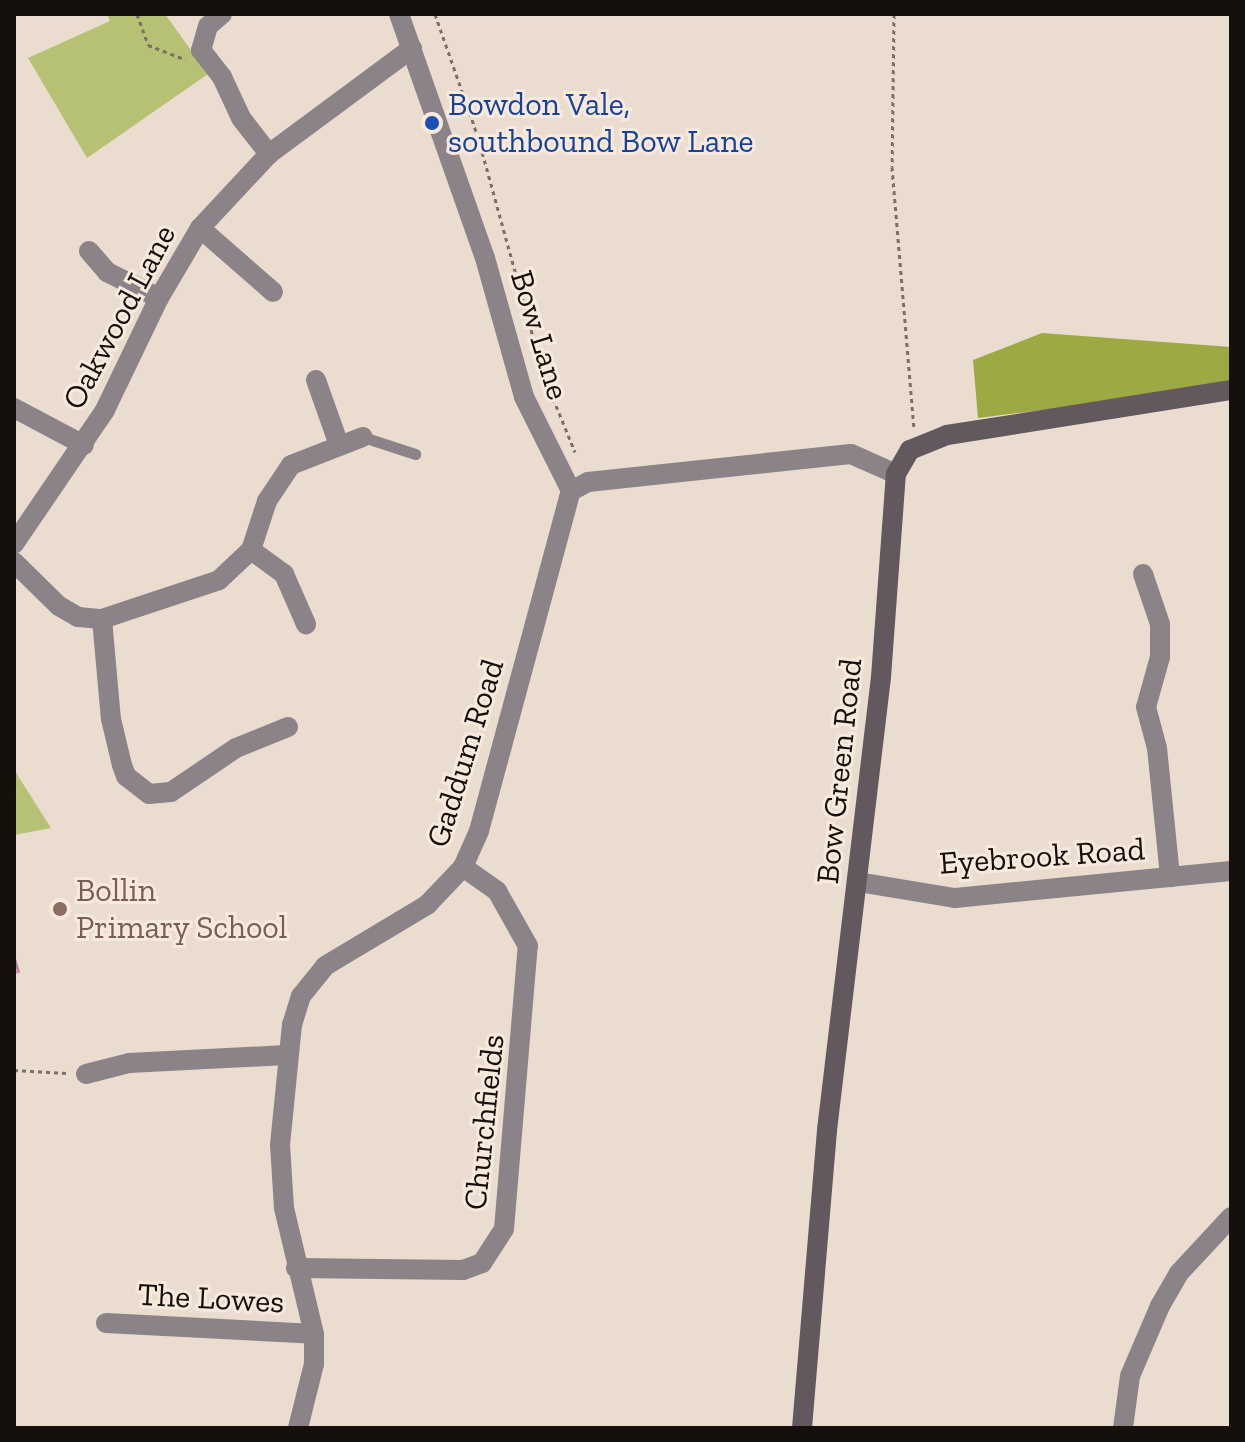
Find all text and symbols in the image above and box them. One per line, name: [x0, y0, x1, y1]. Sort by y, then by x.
place label: Bowdon Vale, southbound Bow Lane: [448, 86, 754, 161]
marker: Bowdon Vale, southbound Bow Lane: [423, 114, 441, 132]
street label: Oakwood Lane: [54, 218, 184, 416]
street label: Bow Lane: [502, 266, 578, 404]
street label: Gaddum Road: [418, 654, 512, 852]
street label: Bow Green Road: [808, 656, 870, 886]
street label: Eyebrook Road: [938, 830, 1146, 882]
place label: Bollin Primary School: [76, 872, 288, 947]
marker: Bollin Primary School: [51, 900, 69, 918]
street label: Churchfields: [456, 1032, 512, 1212]
street label: The Lowes: [137, 1275, 285, 1321]

